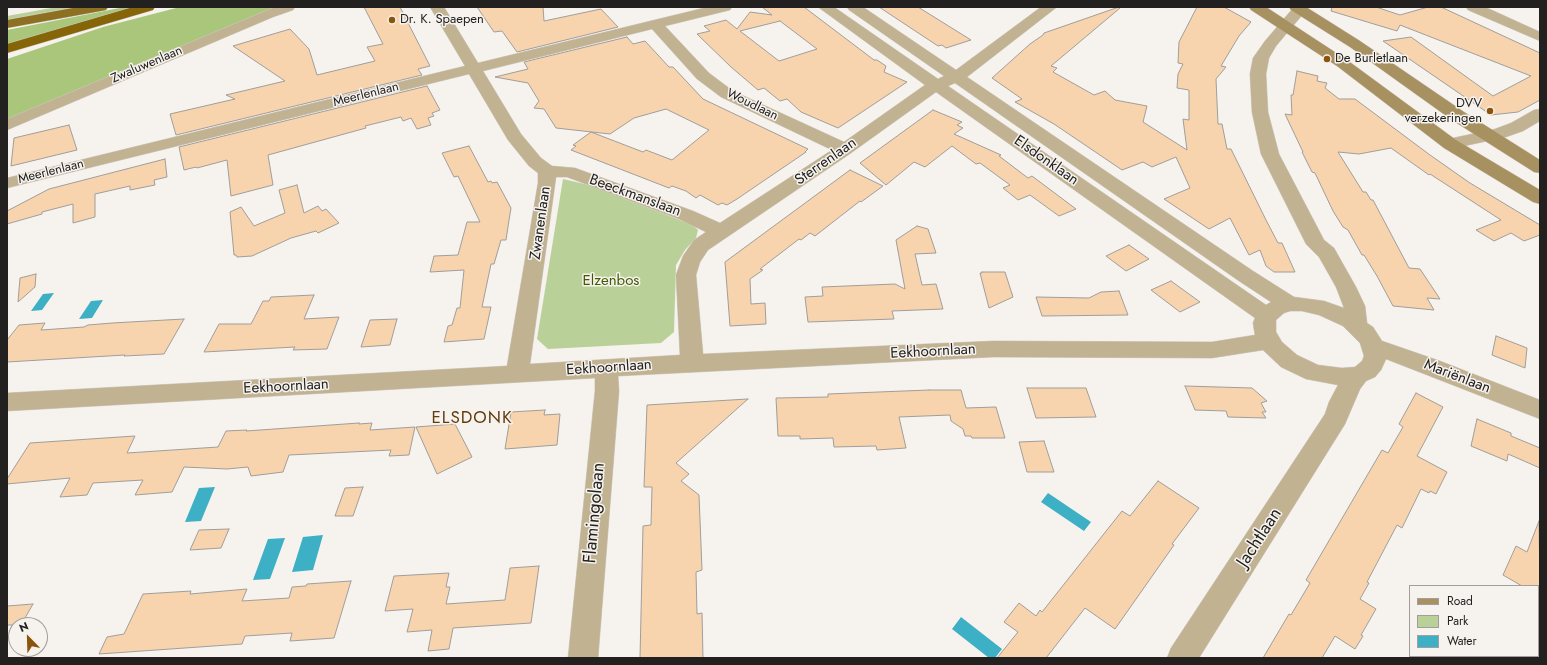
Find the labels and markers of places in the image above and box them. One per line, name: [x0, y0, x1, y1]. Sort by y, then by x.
place label: Dr. K. Spaepen: [400, 12, 484, 28]
marker: Dr. K. Spaepen: [387, 15, 397, 25]
place label: De Burletlaan: [1335, 51, 1408, 67]
marker: De Burletlaan: [1322, 54, 1332, 64]
place label: DVV verzekeringen: [1405, 96, 1482, 127]
marker: DVV verzekeringen: [1485, 106, 1495, 116]

